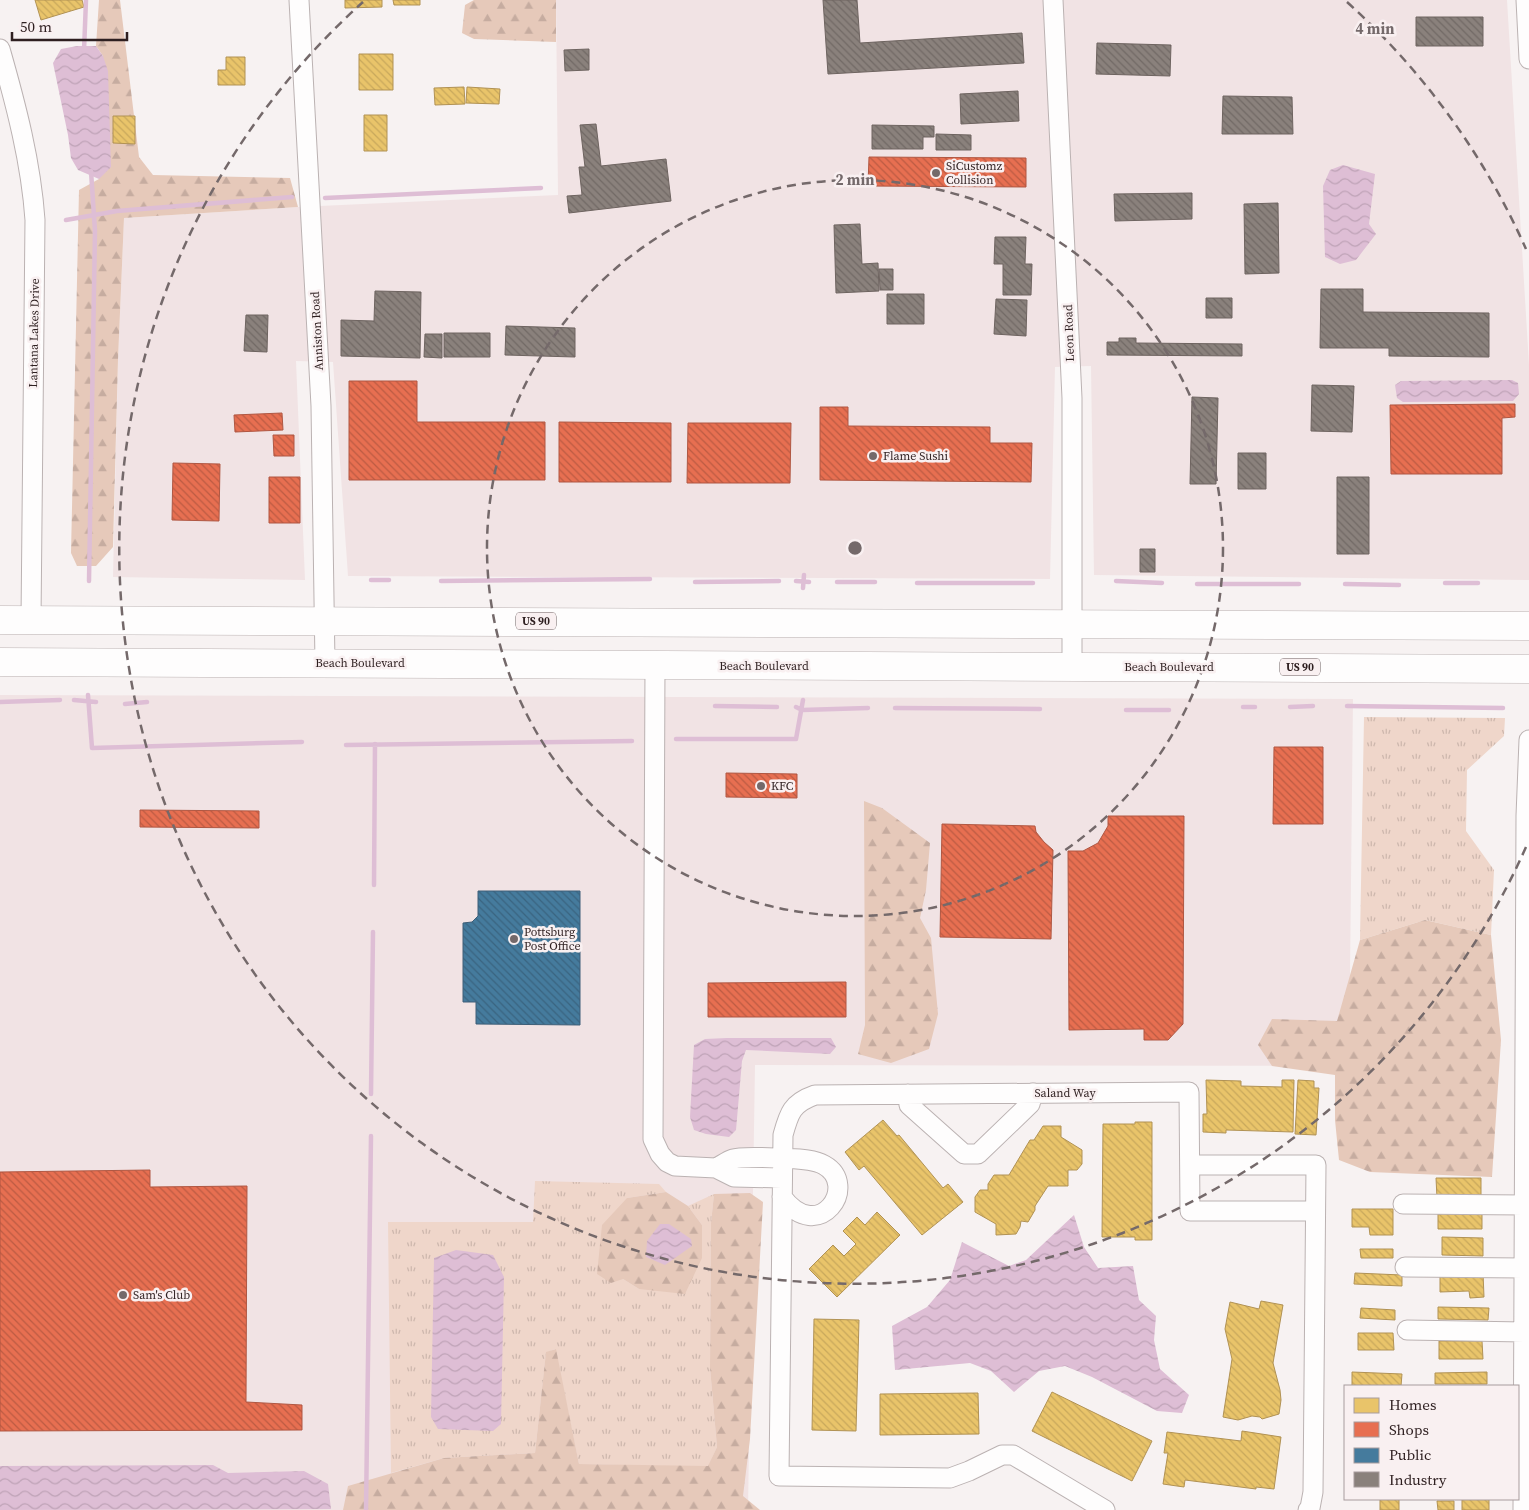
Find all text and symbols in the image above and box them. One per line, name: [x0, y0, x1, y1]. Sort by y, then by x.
scale bar: [12, 10, 128, 42]
text: 50 m: [20, 16, 52, 37]
text: 4 min: [1356, 18, 1394, 39]
place label: SiCustomz Collision: [946, 158, 1003, 188]
marker: SiCustomz Collision: [930, 167, 942, 179]
text: 2 min: [836, 169, 874, 190]
street label: Lantana Lakes Drive: [25, 278, 43, 388]
street label: Anniston Road: [307, 291, 327, 371]
street label: Leon Road: [1060, 304, 1078, 362]
place label: Flame Sushi: [883, 448, 949, 464]
marker: Flame Sushi: [867, 450, 879, 462]
centre of rings: [846, 539, 864, 557]
road number: US 90: [516, 612, 556, 630]
street label: Beach Boulevard: [315, 655, 405, 671]
street label: Beach Boulevard: [719, 658, 809, 674]
street label: Beach Boulevard: [1124, 659, 1214, 675]
road number: US 90: [1280, 659, 1320, 676]
place label: KFC: [771, 778, 794, 794]
marker: KFC: [755, 780, 767, 792]
place label: Pottsburg Post Office: [524, 924, 581, 954]
marker: Pottsburg Post Office: [508, 933, 520, 945]
street label: Saland Way: [1034, 1085, 1096, 1101]
place label: Sam's Club: [133, 1287, 190, 1303]
marker: Sam's Club: [117, 1289, 129, 1301]
legend: [1344, 1385, 1519, 1500]
text: Homes: [1389, 1394, 1436, 1415]
text: Shops: [1389, 1419, 1429, 1440]
text: Public: [1389, 1444, 1431, 1465]
text: Industry: [1389, 1469, 1447, 1490]

